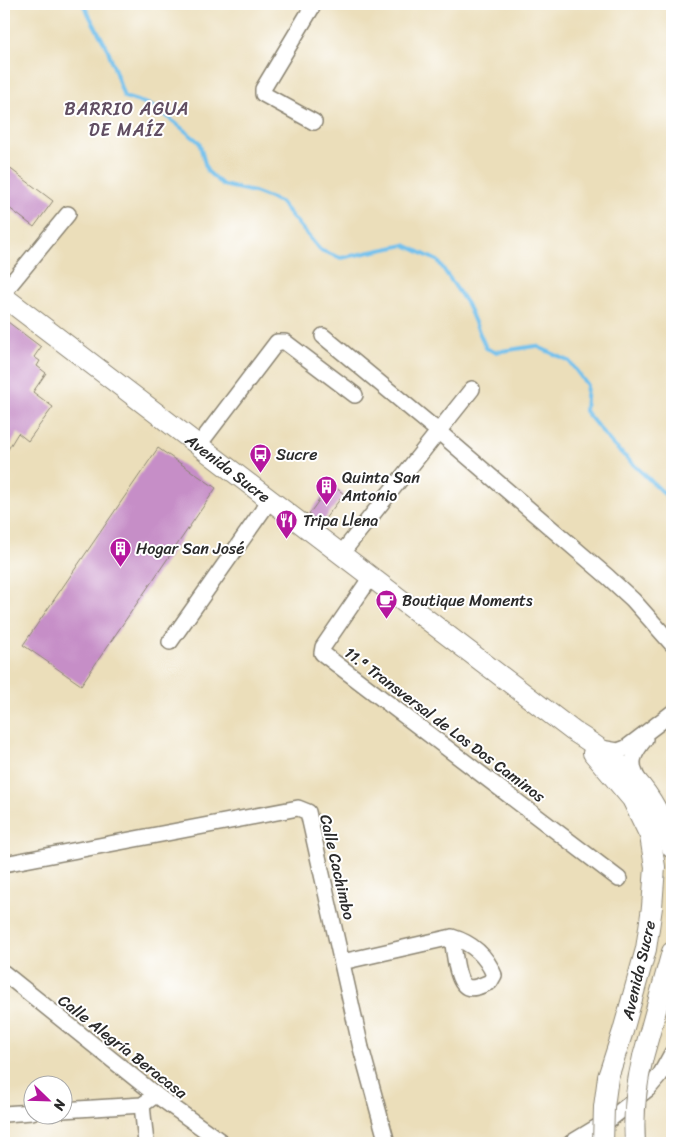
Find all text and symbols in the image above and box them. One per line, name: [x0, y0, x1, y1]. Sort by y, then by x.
district label: BARRIO AGUA DE MAÍZ: [64, 93, 190, 146]
street label: Avenida Sucre: [178, 426, 277, 511]
place label: Sucre: [276, 440, 317, 469]
bus stop icon: Sucre: [248, 442, 272, 473]
place label: Quinta San Antonio: [341, 463, 420, 510]
building icon: Quinta San Antonio: [314, 474, 338, 505]
place label: Tripa Llena: [303, 506, 378, 535]
restaurant icon: Tripa Llena: [275, 508, 299, 539]
place label: Hogar San José: [136, 534, 244, 563]
building icon: Hogar San José: [108, 536, 132, 567]
place label: Boutique Moments: [402, 586, 533, 615]
cafe icon: Boutique Moments: [374, 588, 398, 619]
street label: 11.ª Transversal de Los Dos Caminos: [338, 639, 552, 810]
street label: Calle Cachimbo: [311, 812, 364, 923]
street label: Avenida Sucre: [613, 918, 664, 1024]
street label: Calle Alegría Beracasa: [52, 986, 195, 1107]
north arrow: [22, 1074, 72, 1124]
text: N: [46, 1095, 73, 1115]

